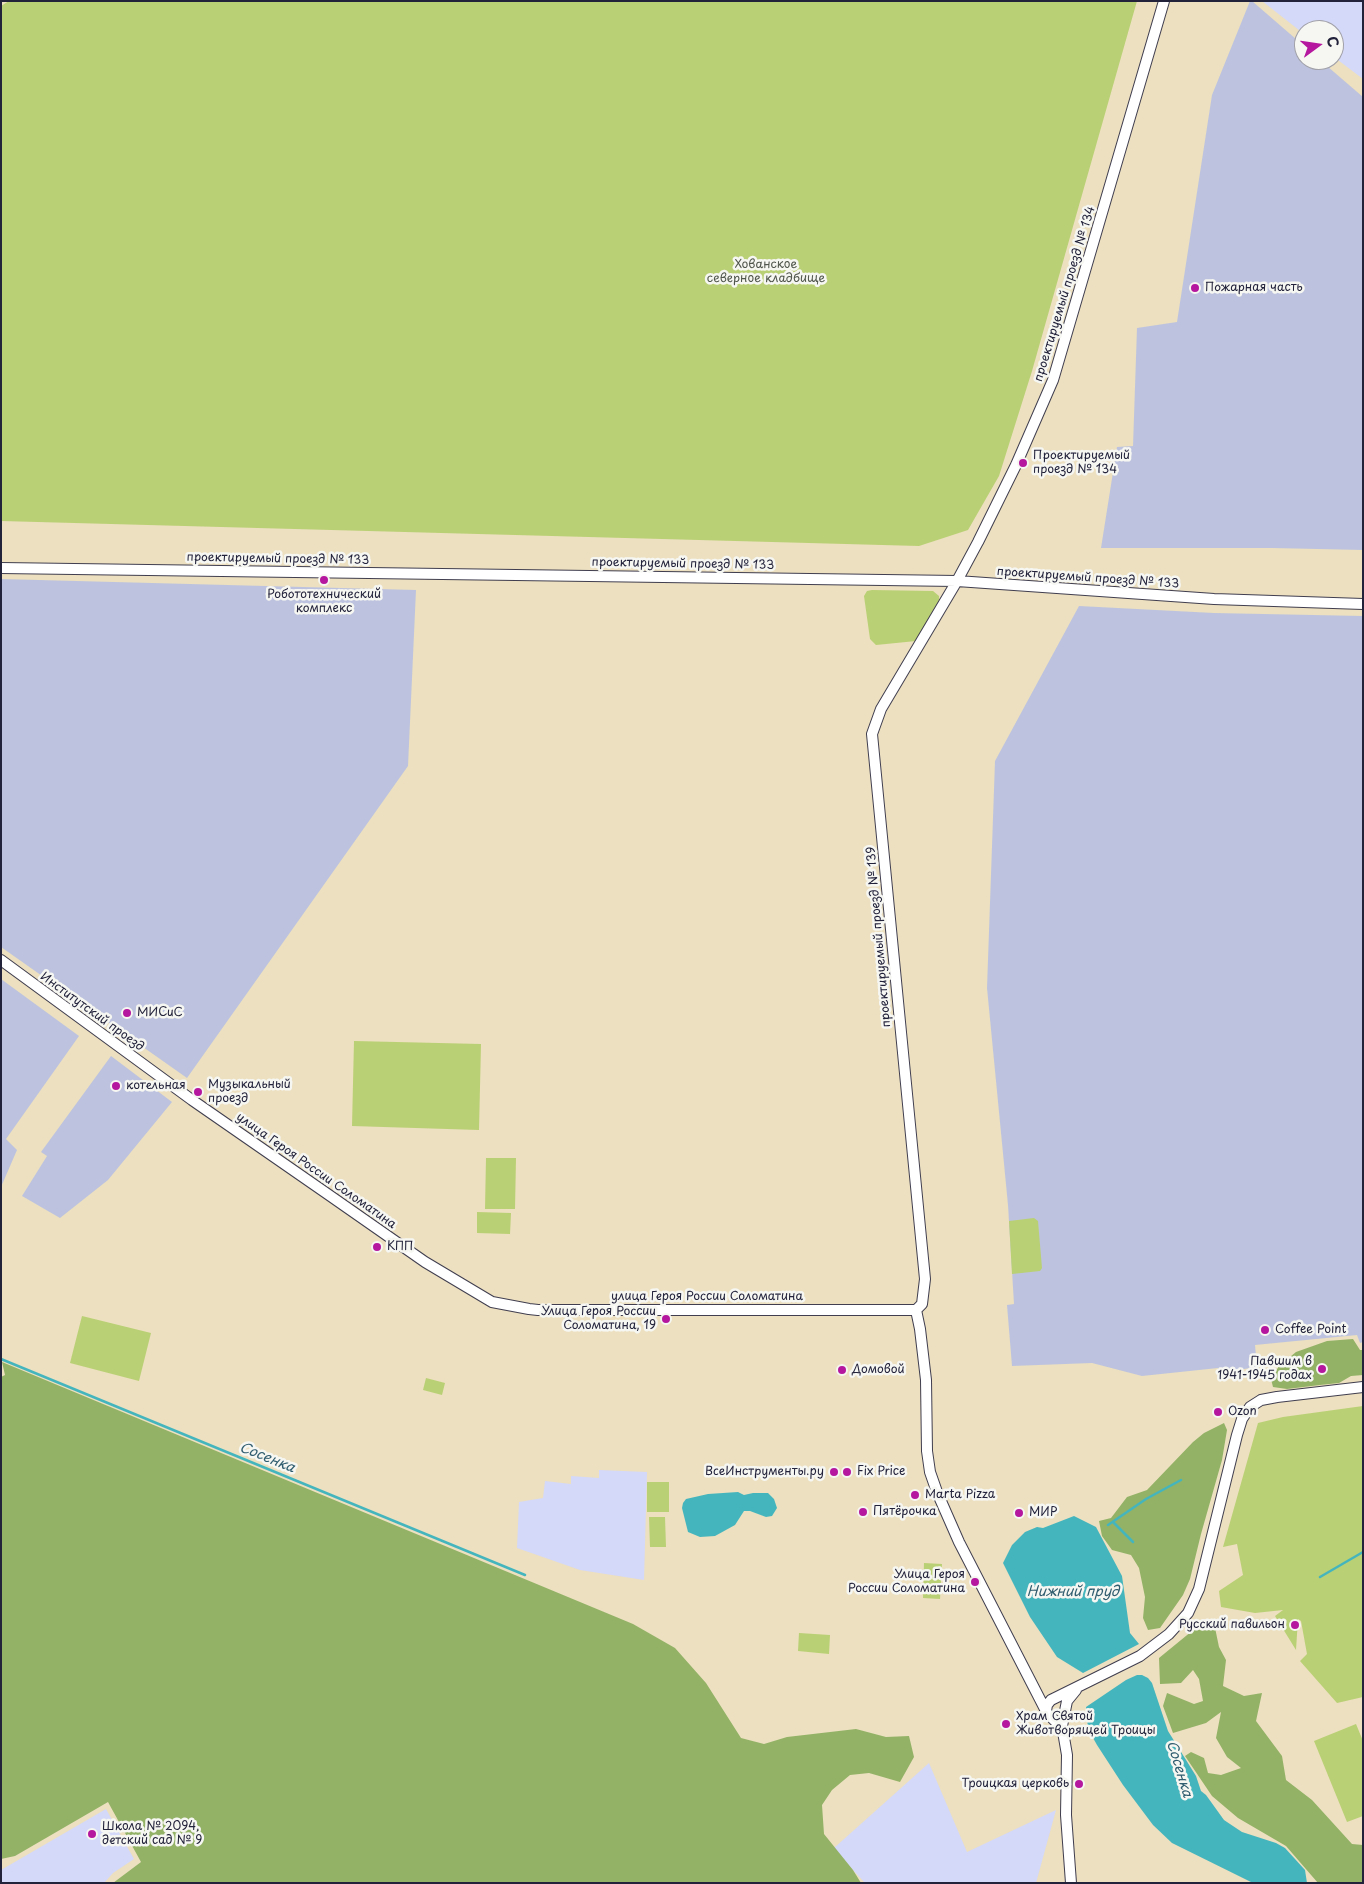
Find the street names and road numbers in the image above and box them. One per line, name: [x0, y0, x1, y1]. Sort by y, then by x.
street label: проектируемый проезд № 134: [1031, 205, 1099, 383]
street label: проектируемый проезд № 133: [187, 550, 369, 568]
street label: проектируемый проезд № 133: [592, 555, 774, 573]
street label: проектируемый проезд № 133: [996, 564, 1180, 592]
street label: проектируемый проезд № 139: [864, 846, 894, 1028]
street label: Институтский проезд: [37, 970, 147, 1054]
street label: улица Героя России Соломатина: [233, 1110, 399, 1232]
street label: улица Героя России Соломатина: [611, 1290, 803, 1304]

